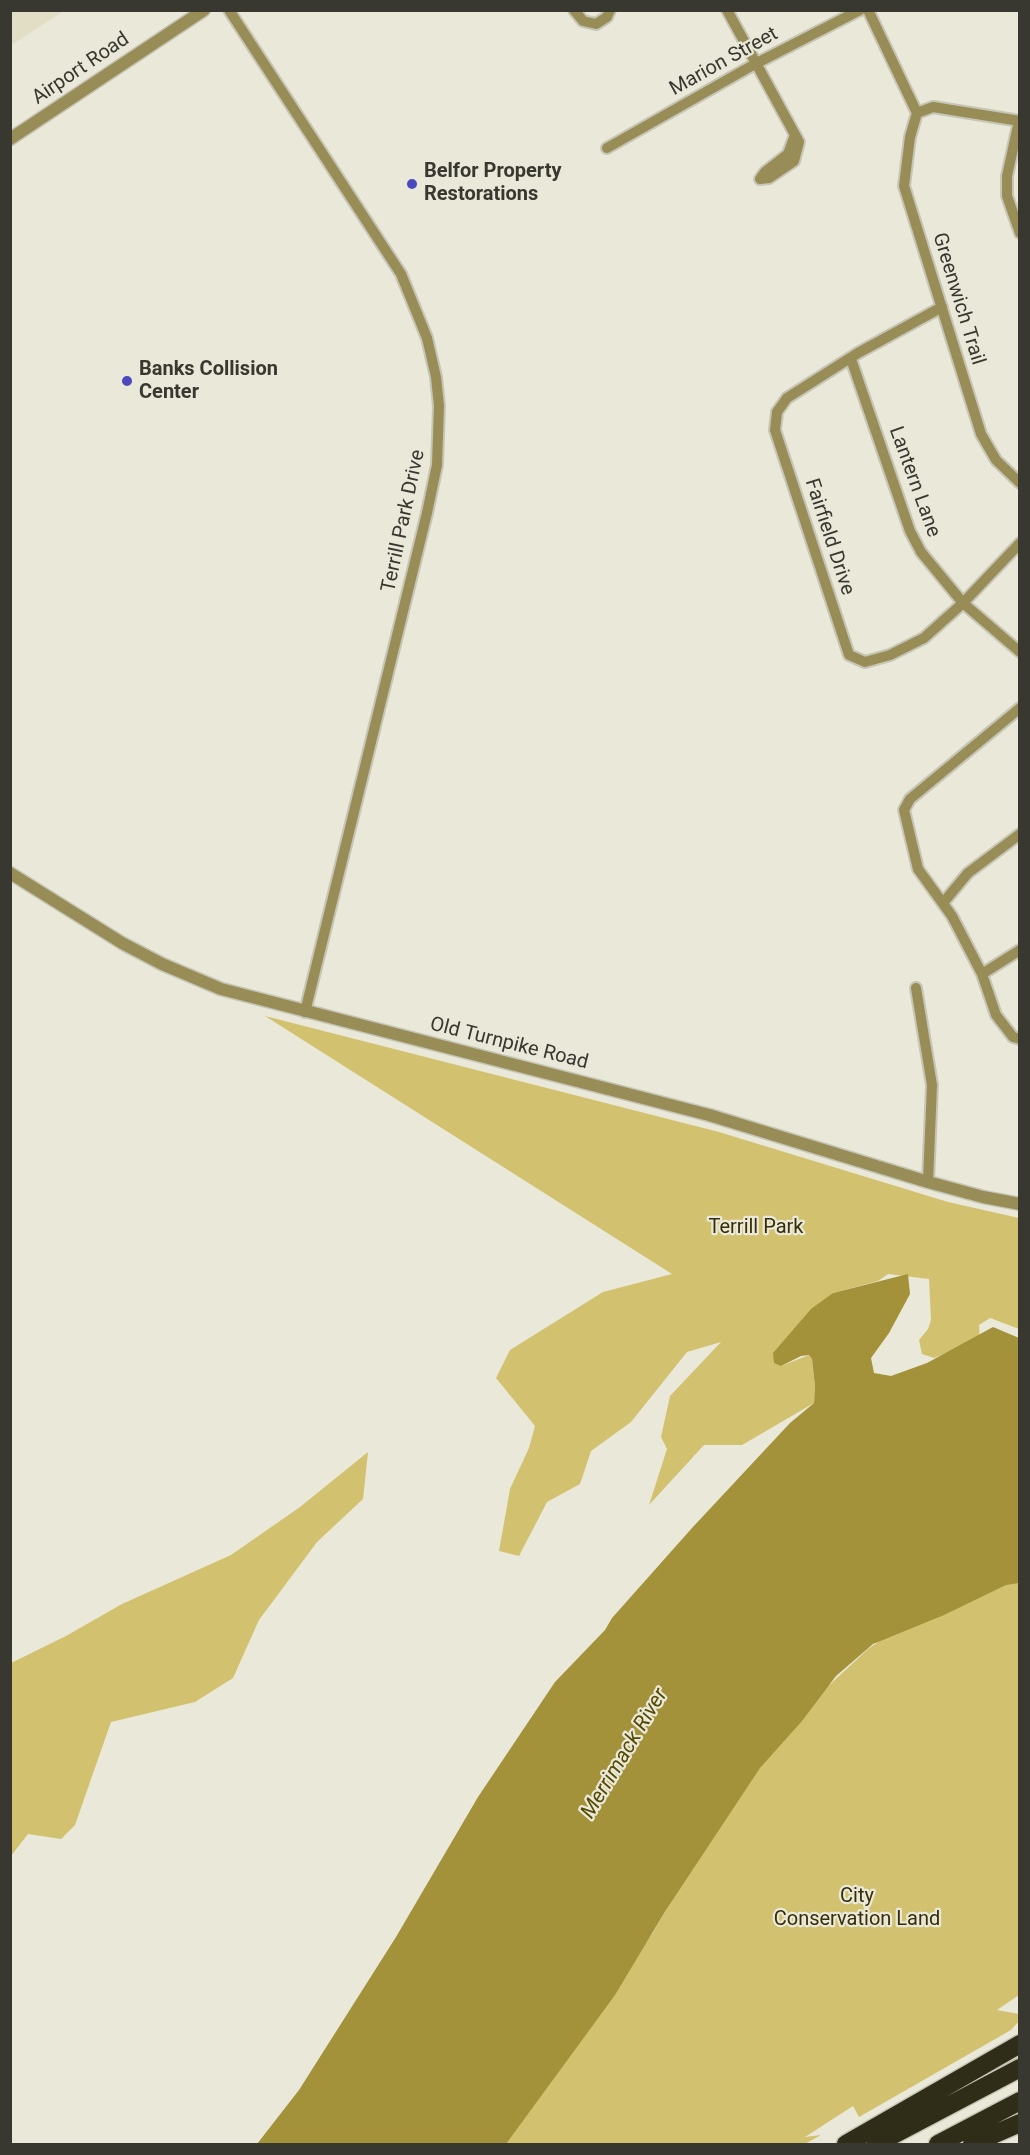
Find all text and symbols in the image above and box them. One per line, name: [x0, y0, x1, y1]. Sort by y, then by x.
street label: Marion Street: [666, 22, 782, 102]
street label: Airport Road: [28, 28, 134, 110]
place label: Belfor Property Restorations: [424, 160, 562, 207]
marker: Belfor Property Restorations: [405, 177, 419, 191]
street label: Greenwich Trail: [926, 230, 990, 368]
place label: Banks Collision Center: [139, 358, 278, 405]
marker: Banks Collision Center: [120, 374, 134, 388]
street label: Lantern Lane: [883, 423, 945, 541]
street label: Terrill Park Drive: [377, 448, 431, 594]
street label: Fairfield Drive: [799, 476, 859, 598]
street label: Old Turnpike Road: [427, 1013, 591, 1075]
park label: Terrill Park: [709, 1216, 803, 1240]
water label: Merrimack River: [576, 1684, 674, 1824]
park label: City Conservation Land: [774, 1885, 940, 1932]

